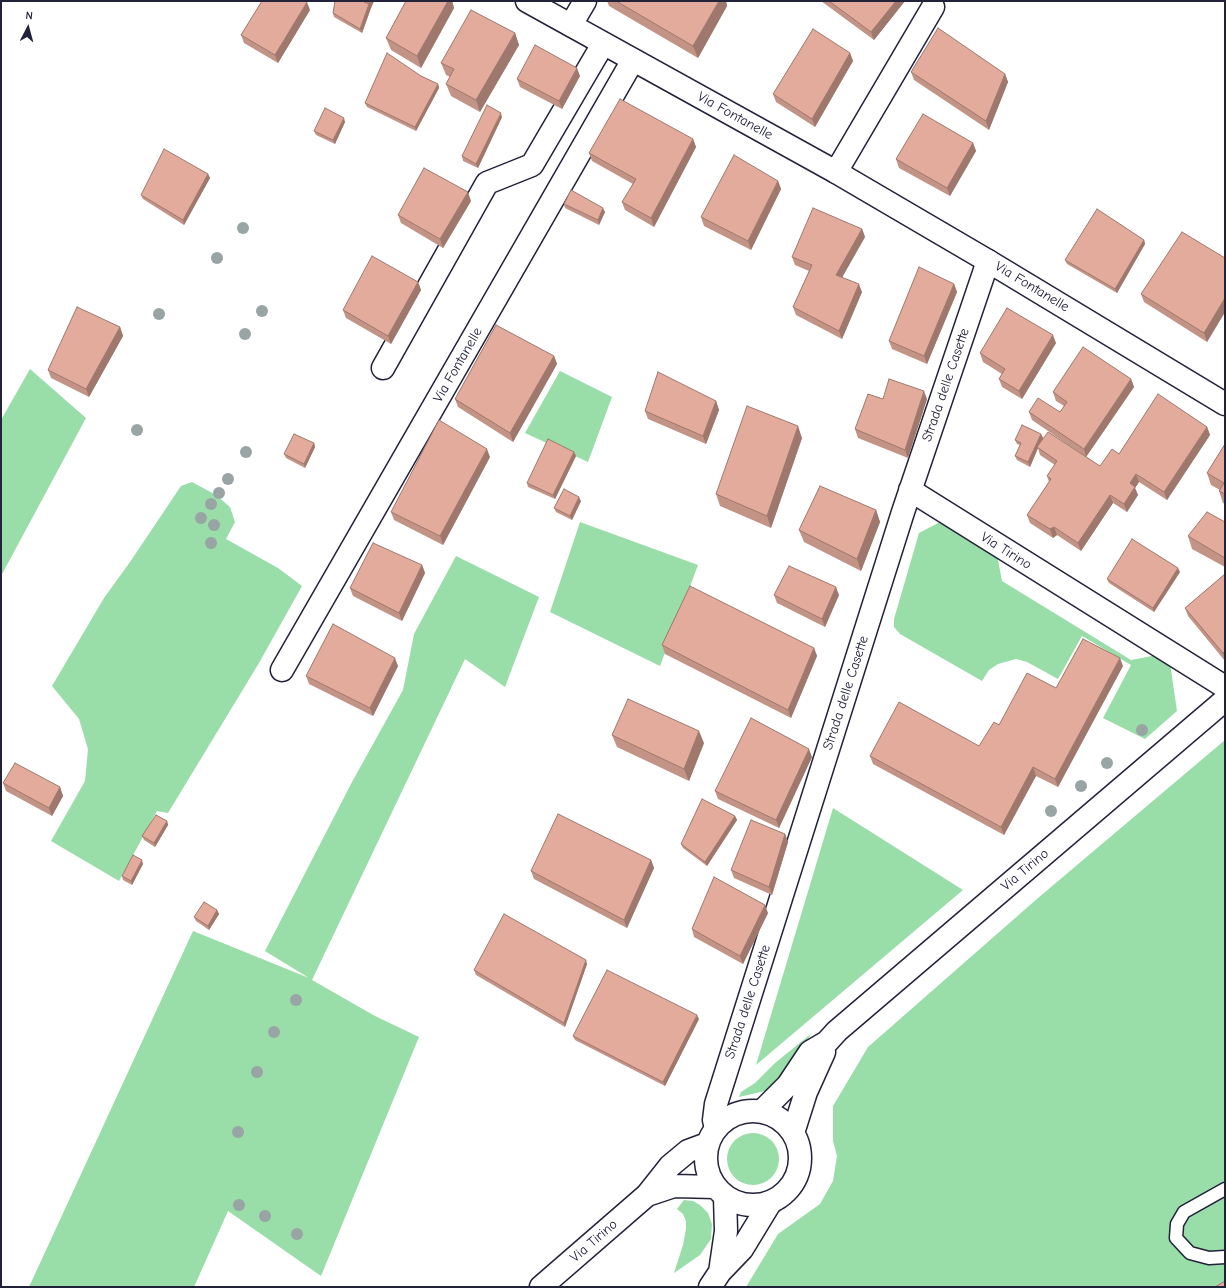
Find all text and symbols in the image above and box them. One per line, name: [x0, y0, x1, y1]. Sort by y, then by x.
north arrow: [8, 8, 48, 48]
text: N: [25, 9, 34, 22]
street label: Via Fontanelle: [694, 88, 776, 144]
street label: Via Fontanelle: [992, 258, 1072, 316]
street label: Via Fontanelle: [430, 325, 486, 405]
street label: Strada delle Casette: [919, 326, 973, 444]
street label: Via Tirino: [977, 529, 1035, 573]
street label: Strada delle Casette: [820, 634, 872, 752]
street label: Via Tirino: [998, 845, 1052, 895]
street label: Strada delle Casette: [722, 943, 774, 1061]
street label: Via Tirino: [567, 1216, 621, 1266]

